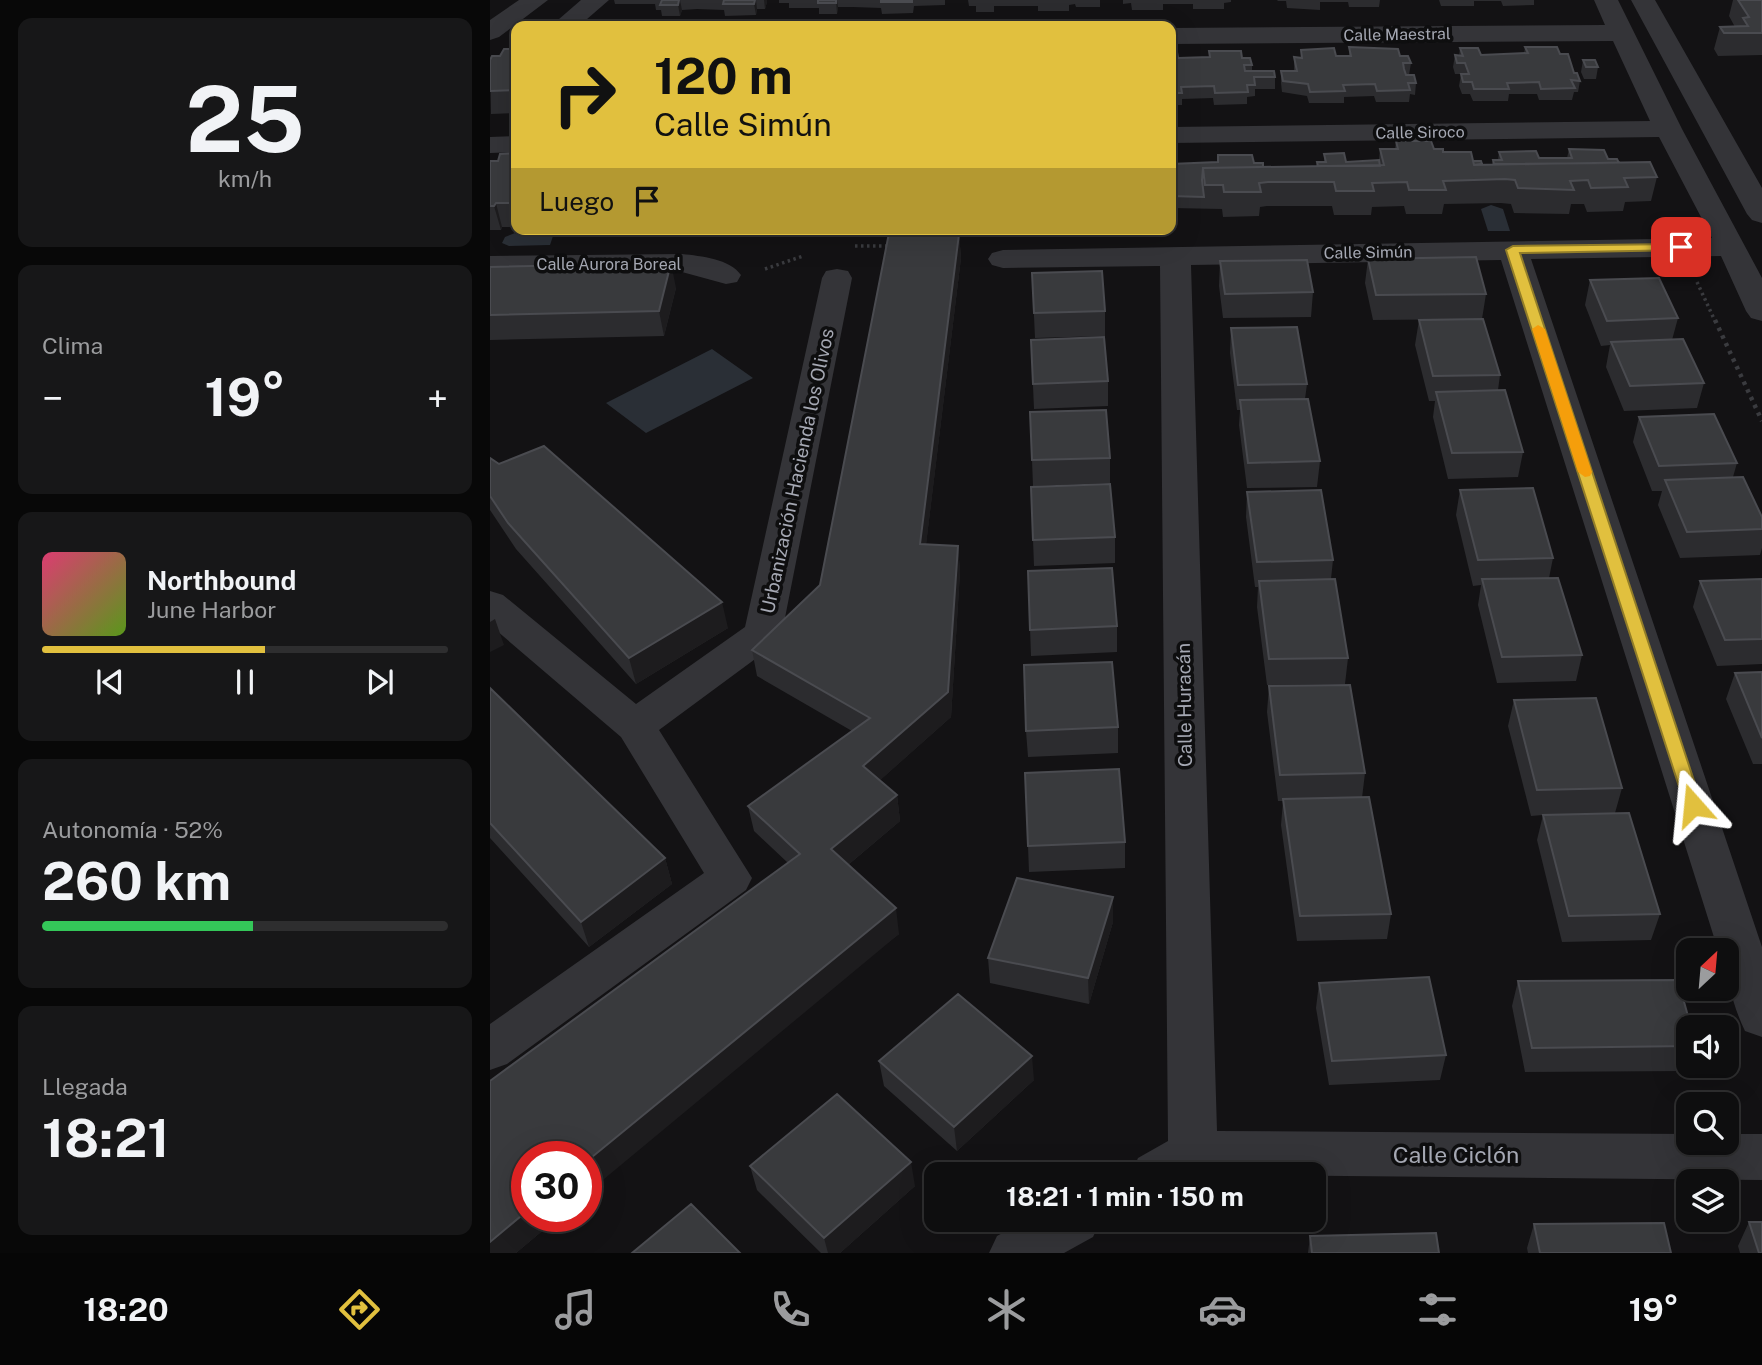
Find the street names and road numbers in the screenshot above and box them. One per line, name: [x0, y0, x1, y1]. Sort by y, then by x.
street label: Calle Maestral: [1343, 24, 1451, 45]
street label: Calle Siroco: [1375, 122, 1465, 143]
street label: Calle Simún: [1323, 242, 1413, 263]
street label: Calle Aurora Boreal: [537, 255, 682, 274]
street label: Urbanización Hacienda los Olivos: [756, 326, 838, 616]
street label: Calle Huracán: [1172, 643, 1196, 767]
street label: Calle Ciclón: [1393, 1141, 1519, 1168]

